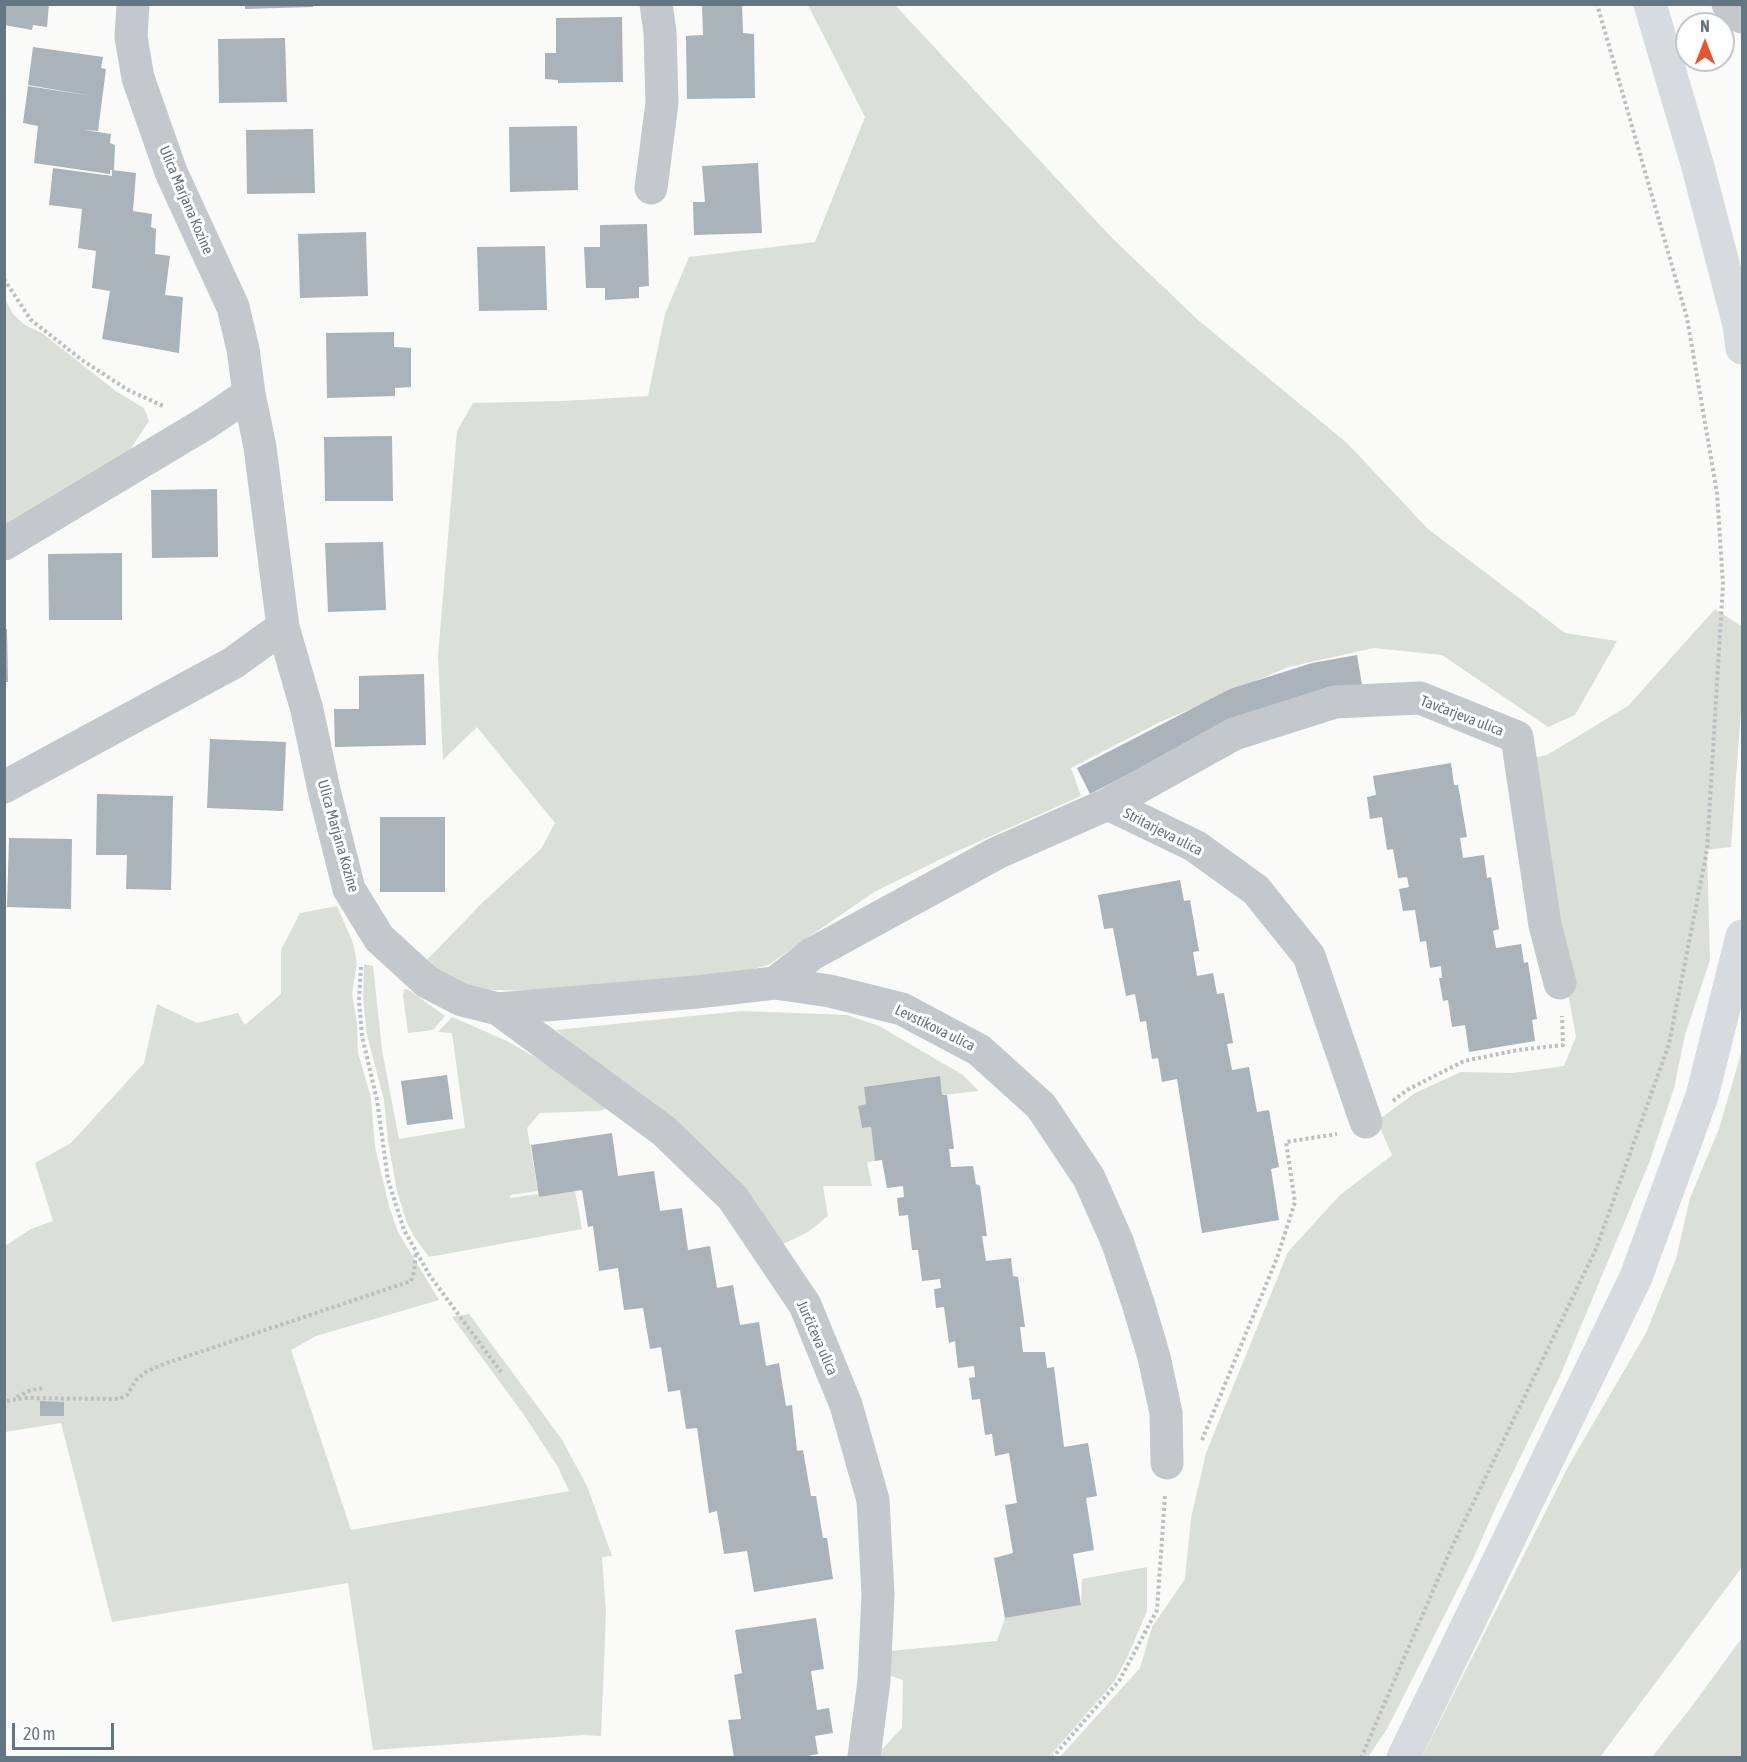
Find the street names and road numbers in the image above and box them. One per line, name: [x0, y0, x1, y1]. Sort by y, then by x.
street label: Ulica Marjana Kozine: [155, 143, 217, 257]
street label: Tavčarjeva ulica: [1418, 692, 1506, 740]
street label: Ulica Marjana Kozine: [313, 778, 363, 894]
street label: Stritarjeva ulica: [1120, 804, 1206, 860]
street label: Levstikova ulica: [892, 1001, 978, 1055]
street label: Jurčičeva ulica: [793, 1298, 841, 1378]

